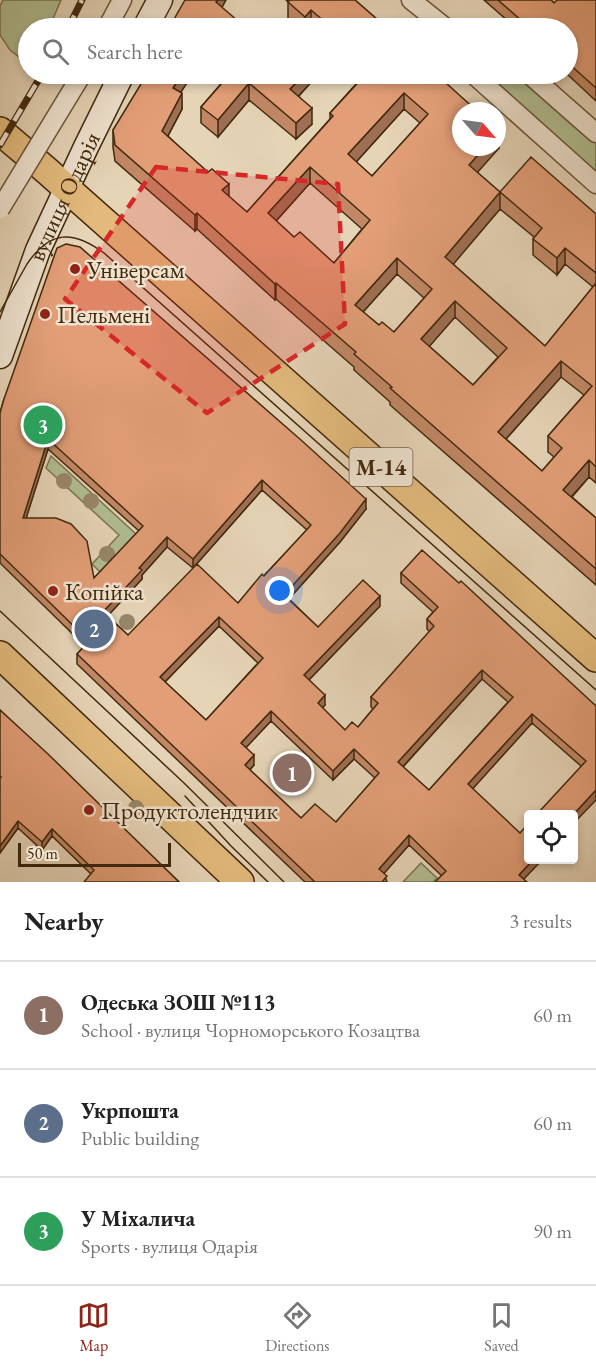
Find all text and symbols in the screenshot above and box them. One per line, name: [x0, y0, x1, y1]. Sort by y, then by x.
search box: [18, 18, 578, 84]
icon: search: [39, 35, 72, 68]
text: Search here: [87, 37, 182, 66]
north arrow: [452, 102, 506, 156]
street label: вулиця Одарія: [20, 126, 107, 265]
place label: Унiверсам: [86, 254, 185, 285]
marker: Унiверсам: [68, 262, 82, 276]
place label: Пельмені: [57, 299, 150, 330]
marker: Пельмені: [38, 307, 52, 321]
pin: 3: [24, 402, 63, 448]
road number: М-14: [350, 448, 412, 486]
place label: Копійка: [65, 576, 144, 607]
your location: [265, 576, 294, 605]
marker: Копійка: [46, 584, 60, 598]
pin: 2: [74, 606, 113, 652]
pin: 1: [272, 750, 312, 796]
place label: Продуктолендчик: [101, 795, 278, 826]
marker: Продуктолендчик: [82, 803, 96, 817]
map controls: [524, 810, 578, 864]
button: locate: [524, 810, 578, 864]
scale bar: [18, 840, 171, 868]
text: 50 m: [27, 843, 58, 864]
text: Nearby: [24, 904, 104, 938]
text: 3 results: [509, 908, 572, 934]
text: Одеська ЗОШ №113: [81, 988, 276, 1017]
text: 1: [38, 1002, 49, 1028]
text: 60 m: [533, 1002, 572, 1028]
text: School · вулиця Чорноморського Козацтва: [81, 1017, 420, 1043]
text: Укрпошта: [81, 1096, 179, 1125]
text: 2: [38, 1110, 49, 1136]
text: 60 m: [533, 1110, 572, 1136]
text: Public building: [81, 1125, 199, 1151]
text: У Міхалича: [81, 1204, 195, 1233]
text: 3: [38, 1218, 49, 1244]
text: 90 m: [533, 1218, 572, 1244]
text: Sports · вулиця Одарія: [81, 1233, 258, 1259]
tab: Map: [77, 1299, 110, 1356]
tab: Directions: [265, 1299, 330, 1356]
tab: Saved: [484, 1299, 519, 1356]

